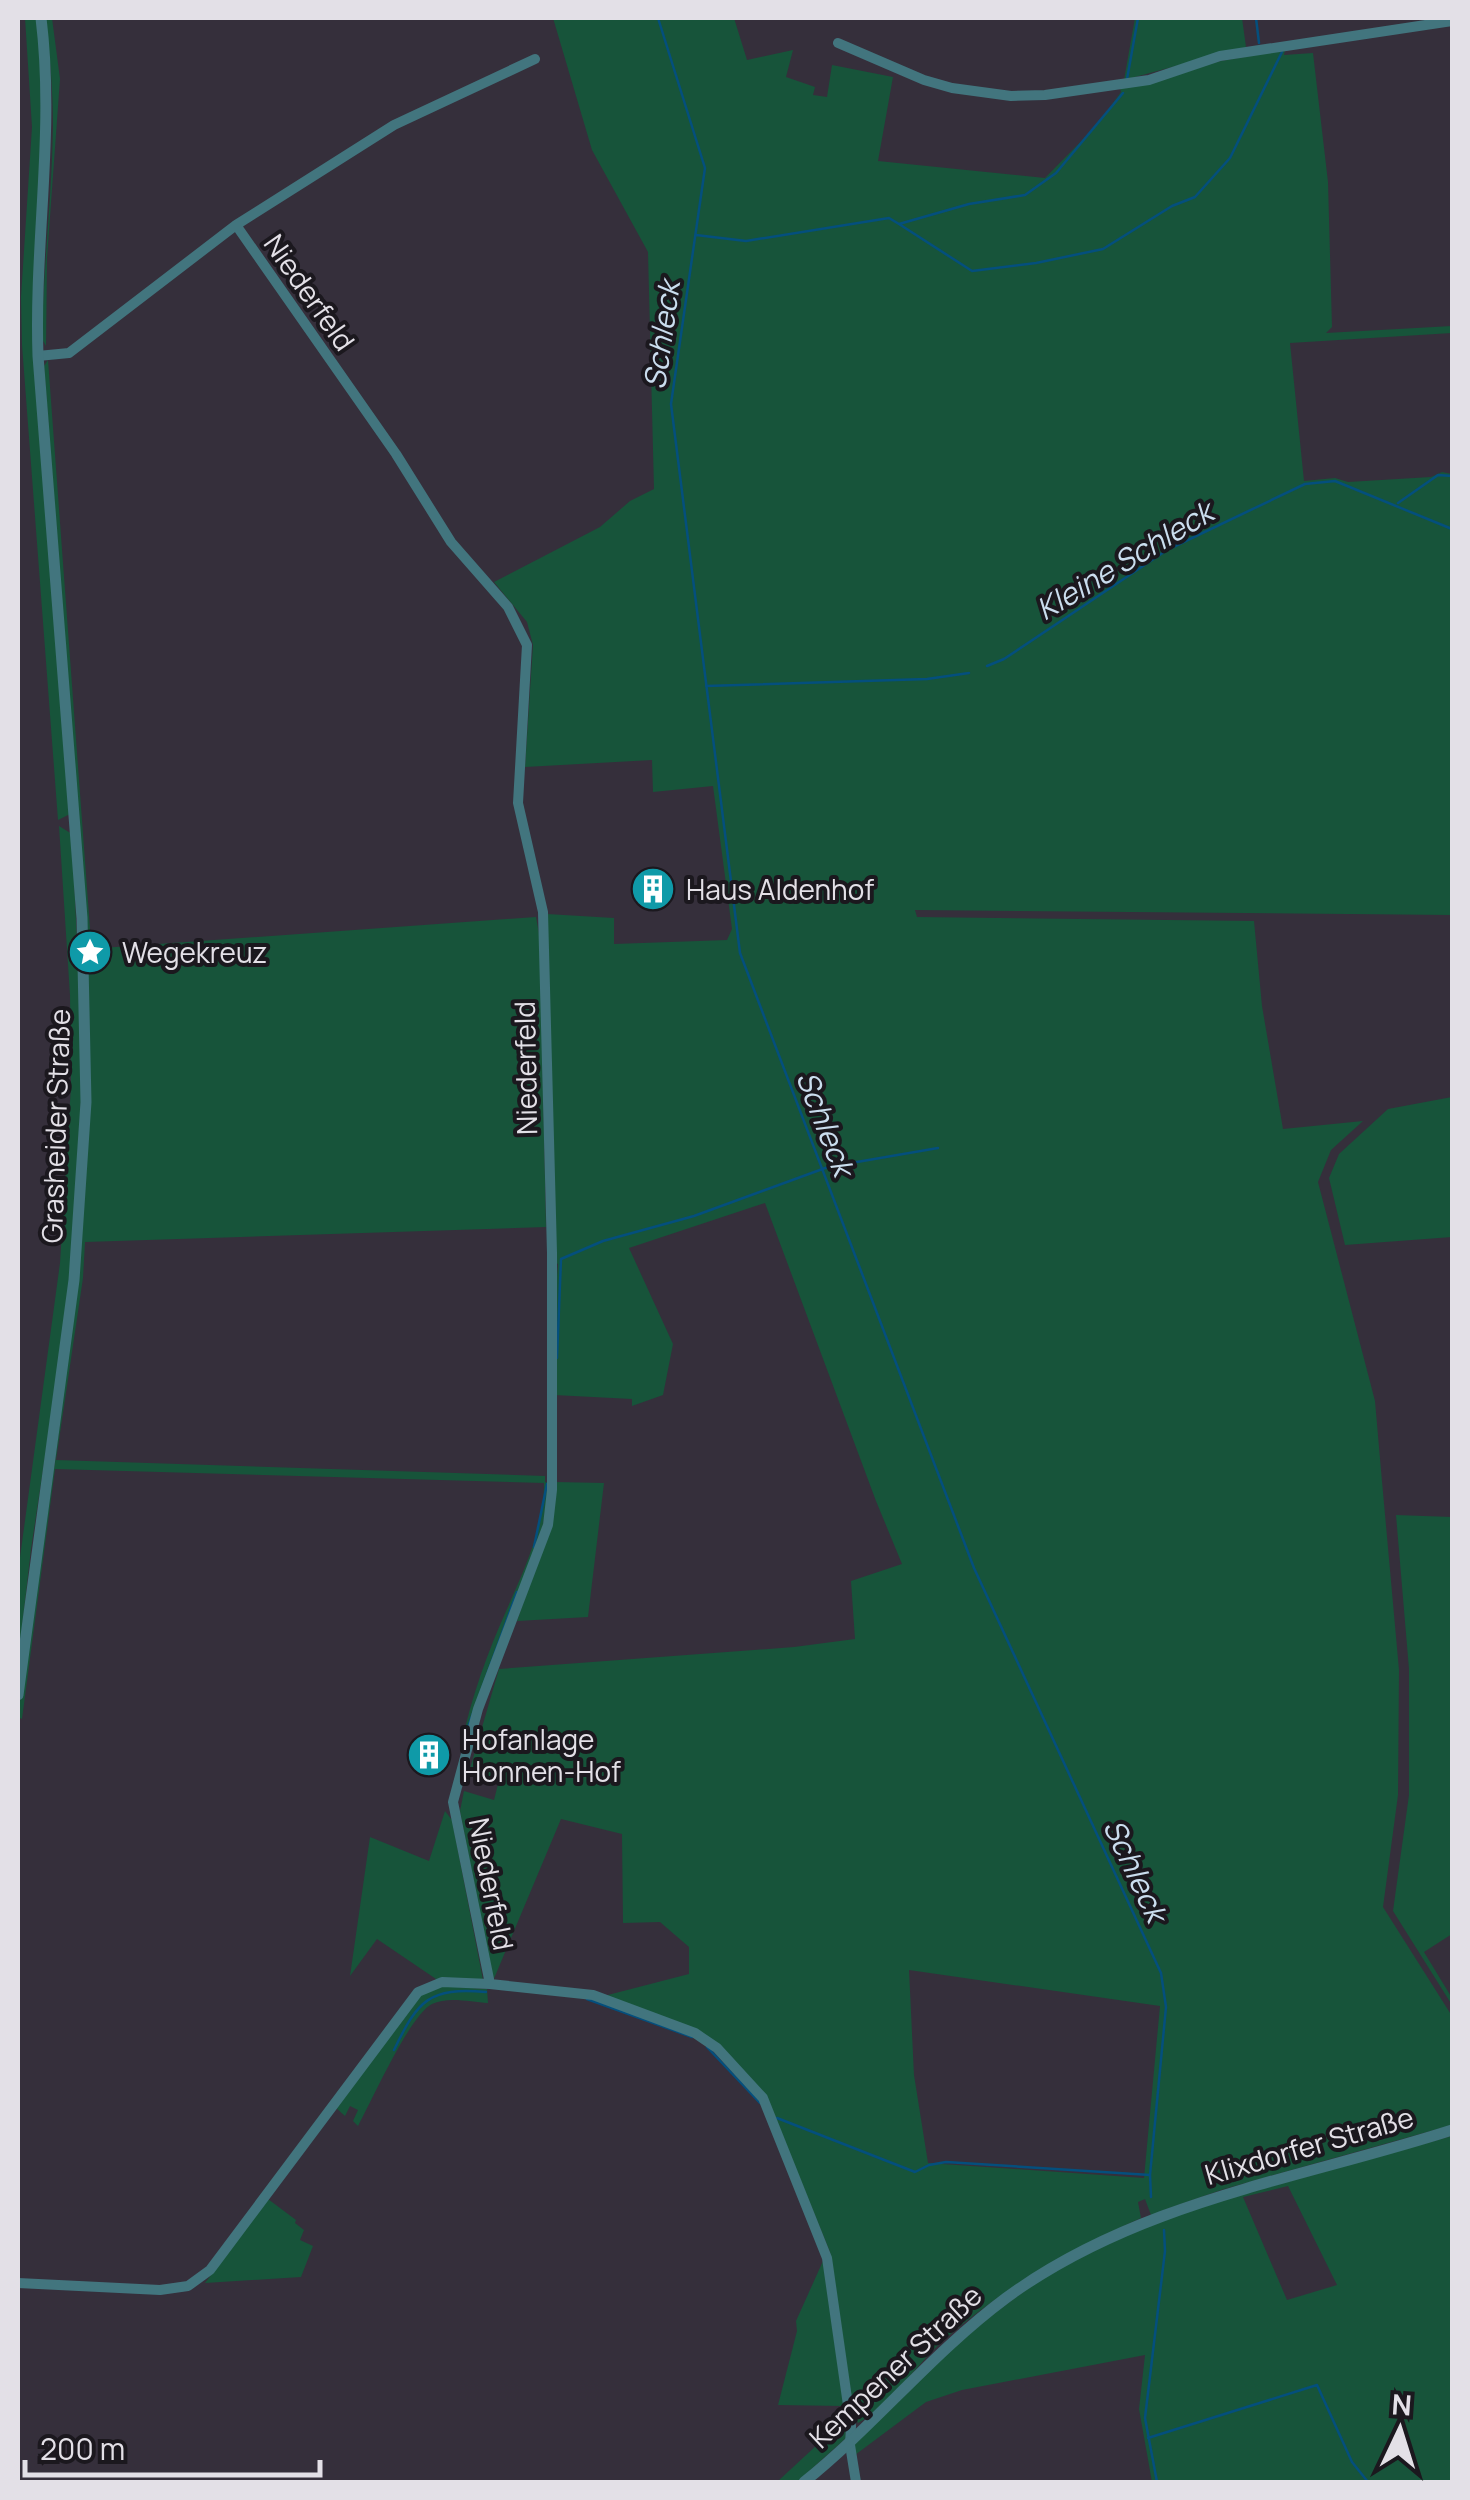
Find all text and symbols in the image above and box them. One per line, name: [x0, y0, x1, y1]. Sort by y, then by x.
street label: Niederfeld: [256, 226, 364, 358]
water label: Schleck: [633, 274, 689, 392]
water label: Kleine Schleck: [1028, 489, 1224, 629]
building icon: Haus Aldenhof: [630, 866, 676, 912]
place label: Haus Aldenhof: [686, 870, 874, 908]
place icon: Wegekreuz: [67, 929, 113, 975]
place label: Wegekreuz: [122, 933, 267, 971]
street label: Niederfeld: [505, 1001, 545, 1135]
street label: Grasheider Straße: [32, 1008, 78, 1244]
water label: Schleck: [787, 1065, 866, 1185]
place label: Hofanlage Honnen-Hof: [462, 1720, 621, 1790]
building icon: Hofanlage Honnen-Hof: [406, 1732, 452, 1778]
water label: Schleck: [1094, 1812, 1179, 1932]
street label: Niederfeld: [461, 1815, 523, 1953]
street label: Klixdorfer Straße: [1200, 2097, 1418, 2193]
street label: Kempener Straße: [800, 2276, 990, 2456]
north arrow: [1350, 2380, 1450, 2480]
text: N: [1390, 2384, 1413, 2424]
scale bar: [25, 2415, 320, 2477]
text: 200 m: [40, 2428, 125, 2469]

